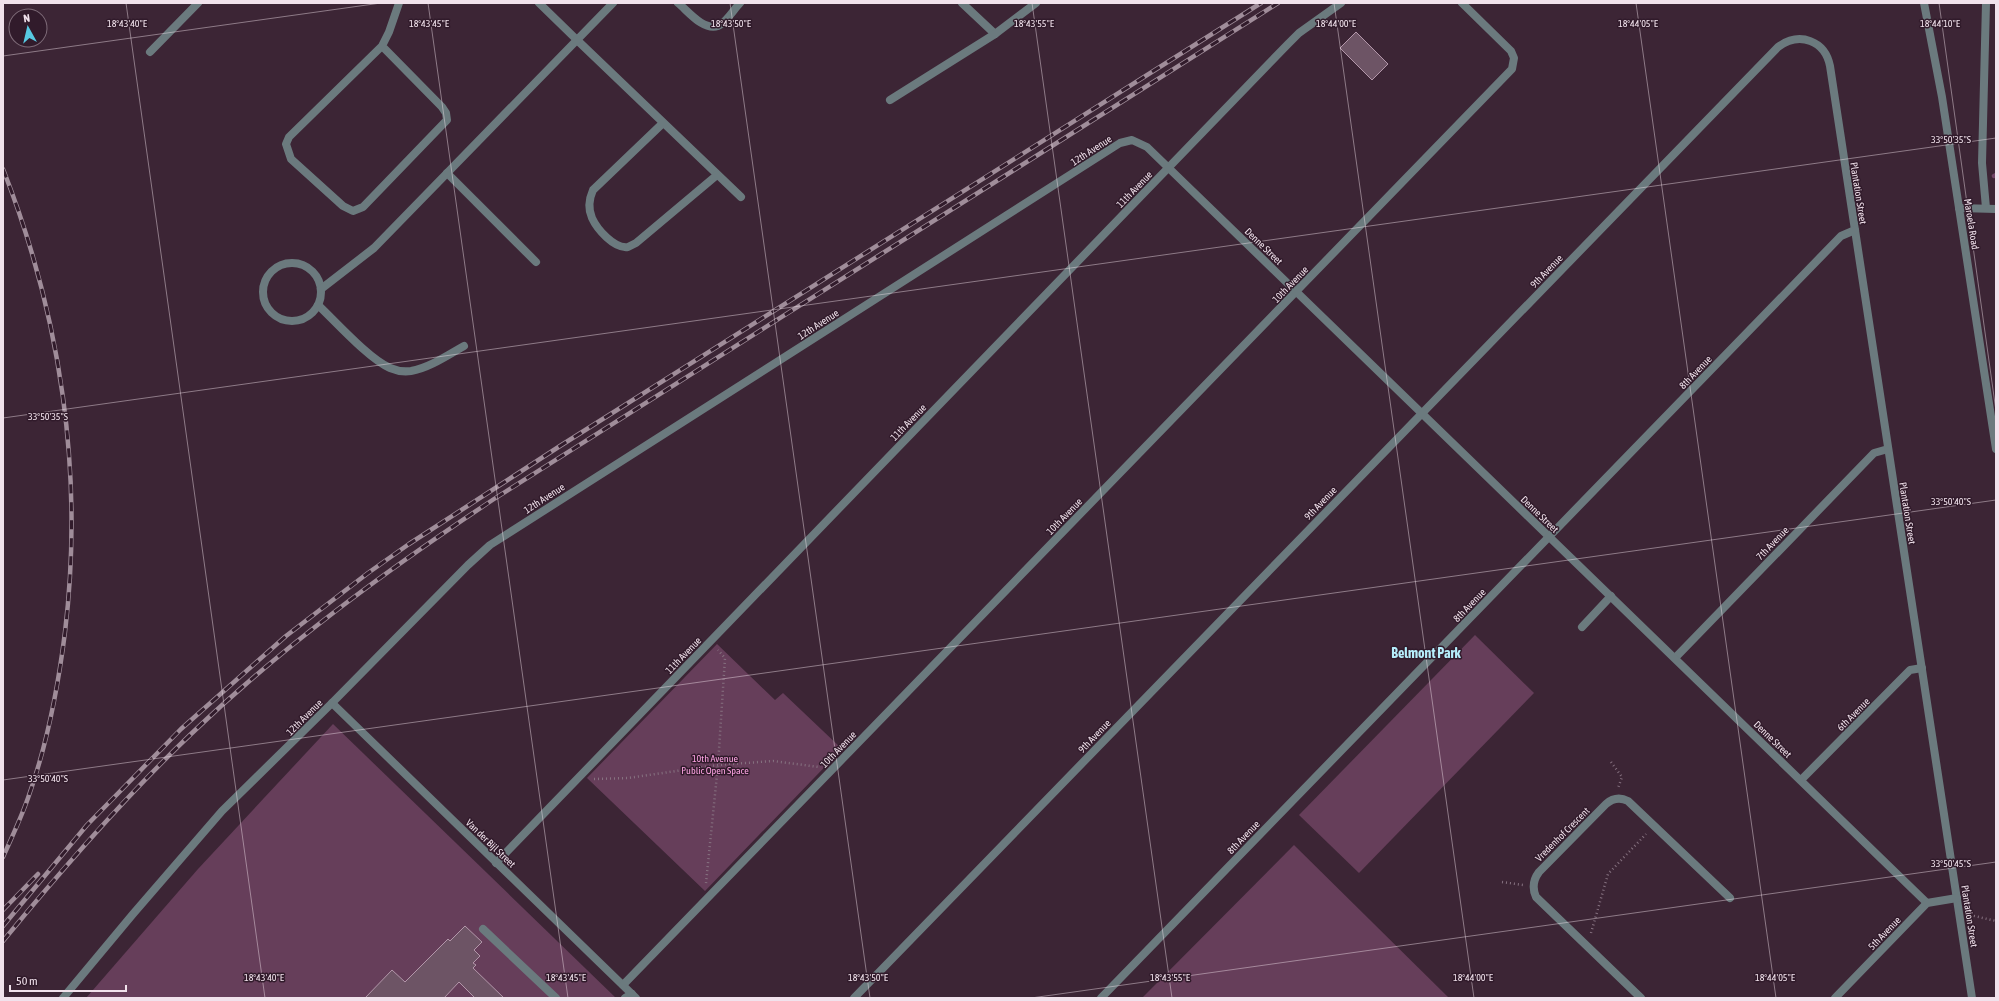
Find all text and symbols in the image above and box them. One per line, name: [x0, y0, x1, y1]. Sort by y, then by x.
north arrow: [8, 8, 48, 48]
text: N: [23, 12, 31, 24]
text: 18°43'40"E: [107, 18, 148, 29]
text: 18°43'45"E: [409, 18, 450, 29]
text: 18°43'50"E: [711, 18, 752, 29]
text: 18°43'55"E: [1014, 18, 1055, 29]
text: 18°44'00"E: [1316, 18, 1357, 29]
text: 18°44'05"E: [1618, 18, 1659, 29]
text: 18°44'10"E: [1920, 18, 1961, 29]
street label: 12th Avenue: [1069, 133, 1114, 168]
text: 33°50'35"S: [1931, 134, 1971, 145]
street label: Plantation Street: [1848, 161, 1869, 225]
street label: 11th Avenue: [1114, 169, 1155, 210]
street label: Maroela Road: [1962, 198, 1981, 251]
street label: Denne Street: [1243, 226, 1285, 267]
street label: 9th Avenue: [1528, 252, 1565, 290]
street label: 10th Avenue: [1270, 264, 1311, 305]
street label: 12th Avenue: [796, 307, 841, 342]
street label: 8th Avenue: [1677, 353, 1714, 391]
street label: 11th Avenue: [888, 402, 929, 443]
text: 33°50'35"S: [28, 411, 68, 422]
street label: 12th Avenue: [522, 481, 567, 516]
street label: Plantation Street: [1897, 481, 1918, 545]
street label: 9th Avenue: [1302, 484, 1339, 522]
street label: Denne Street: [1519, 494, 1561, 535]
street label: 10th Avenue: [1044, 496, 1085, 537]
text: 33°50'40"S: [1931, 496, 1971, 507]
street label: 7th Avenue: [1754, 524, 1791, 562]
street label: 8th Avenue: [1451, 586, 1488, 624]
street label: 11th Avenue: [663, 635, 704, 676]
district label: Belmont Park: [1391, 645, 1462, 661]
street label: 6th Avenue: [1835, 695, 1872, 733]
street label: 12th Avenue: [284, 697, 325, 738]
street label: 9th Avenue: [1076, 717, 1113, 755]
street label: Denne Street: [1752, 719, 1794, 760]
street label: 10th Avenue: [818, 729, 859, 770]
park label: 10th Avenue Public Open Space: [681, 753, 749, 776]
text: 33°50'40"S: [28, 773, 68, 784]
street label: Vredenhof Crescent: [1533, 805, 1592, 864]
street label: Van der Bijl Street: [464, 817, 518, 870]
street label: 8th Avenue: [1225, 818, 1262, 856]
text: 33°50'45"S: [1931, 858, 1971, 869]
street label: Plantation Street: [1959, 884, 1980, 948]
street label: 5th Avenue: [1866, 914, 1903, 952]
scale bar: [10, 967, 126, 993]
text: 18°43'40"E: [244, 972, 285, 983]
text: 18°43'45"E: [546, 972, 587, 983]
text: 18°43'50"E: [848, 972, 889, 983]
text: 18°43'55"E: [1150, 972, 1191, 983]
text: 18°44'00"E: [1453, 972, 1494, 983]
text: 18°44'05"E: [1755, 972, 1796, 983]
text: 50 m: [16, 974, 38, 988]

